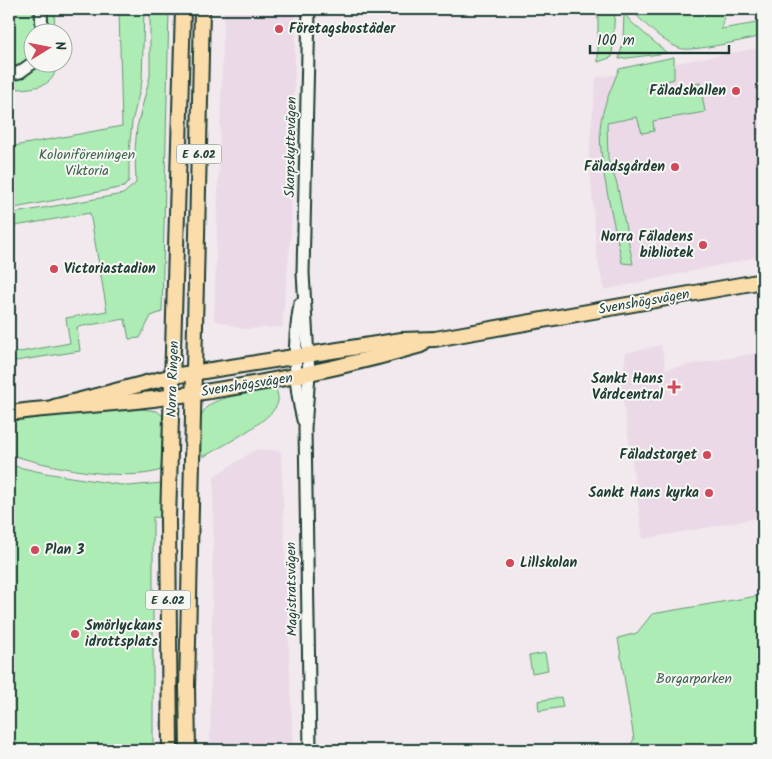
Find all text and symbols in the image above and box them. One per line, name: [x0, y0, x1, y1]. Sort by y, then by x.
place label: Företagsbostäder: [289, 18, 396, 40]
north arrow: [22, 22, 72, 72]
scale bar: [590, 22, 728, 54]
marker: Företagsbostäder: [273, 23, 285, 35]
text: 100 m: [597, 29, 635, 53]
text: N: [48, 40, 71, 52]
place label: Fäladshallen: [649, 80, 726, 102]
marker: Fäladshallen: [730, 85, 742, 97]
street label: Skarpskyttevägen: [279, 96, 303, 198]
park label: Koloniföreningen Viktoria: [39, 144, 135, 182]
road number: E 6.02: [176, 144, 222, 164]
place label: Fäladsgården: [584, 156, 665, 178]
marker: Fäladsgården: [669, 161, 681, 173]
place label: Norra Fäladens bibliotek: [601, 226, 694, 264]
marker: Norra Fäladens bibliotek: [697, 239, 709, 251]
place label: Victoriastadion: [64, 258, 156, 280]
marker: Victoriastadion: [48, 263, 60, 275]
street label: Svenshögsvägen: [597, 283, 691, 321]
street label: Norra Ringen: [161, 340, 185, 418]
street label: Svenshögsvägen: [200, 367, 294, 403]
place label: Sankt Hans Vårdcentral: [591, 368, 663, 406]
marker: Sankt Hans Vårdcentral: [667, 380, 681, 394]
place label: Fäladstorget: [620, 444, 698, 466]
marker: Fäladstorget: [701, 449, 713, 461]
place label: Sankt Hans kyrka: [589, 482, 699, 504]
marker: Sankt Hans kyrka: [703, 487, 715, 499]
place label: Plan 3: [45, 539, 85, 561]
street label: Magistratsvägen: [280, 542, 304, 636]
marker: Plan 3: [29, 544, 41, 556]
place label: Lillskolan: [520, 552, 577, 574]
marker: Lillskolan: [504, 557, 516, 569]
road number: E 6.02: [146, 590, 190, 610]
place label: Smörlyckans idrottsplats: [85, 615, 162, 653]
marker: Smörlyckans idrottsplats: [69, 628, 81, 640]
park label: Borgarparken: [656, 668, 732, 690]

